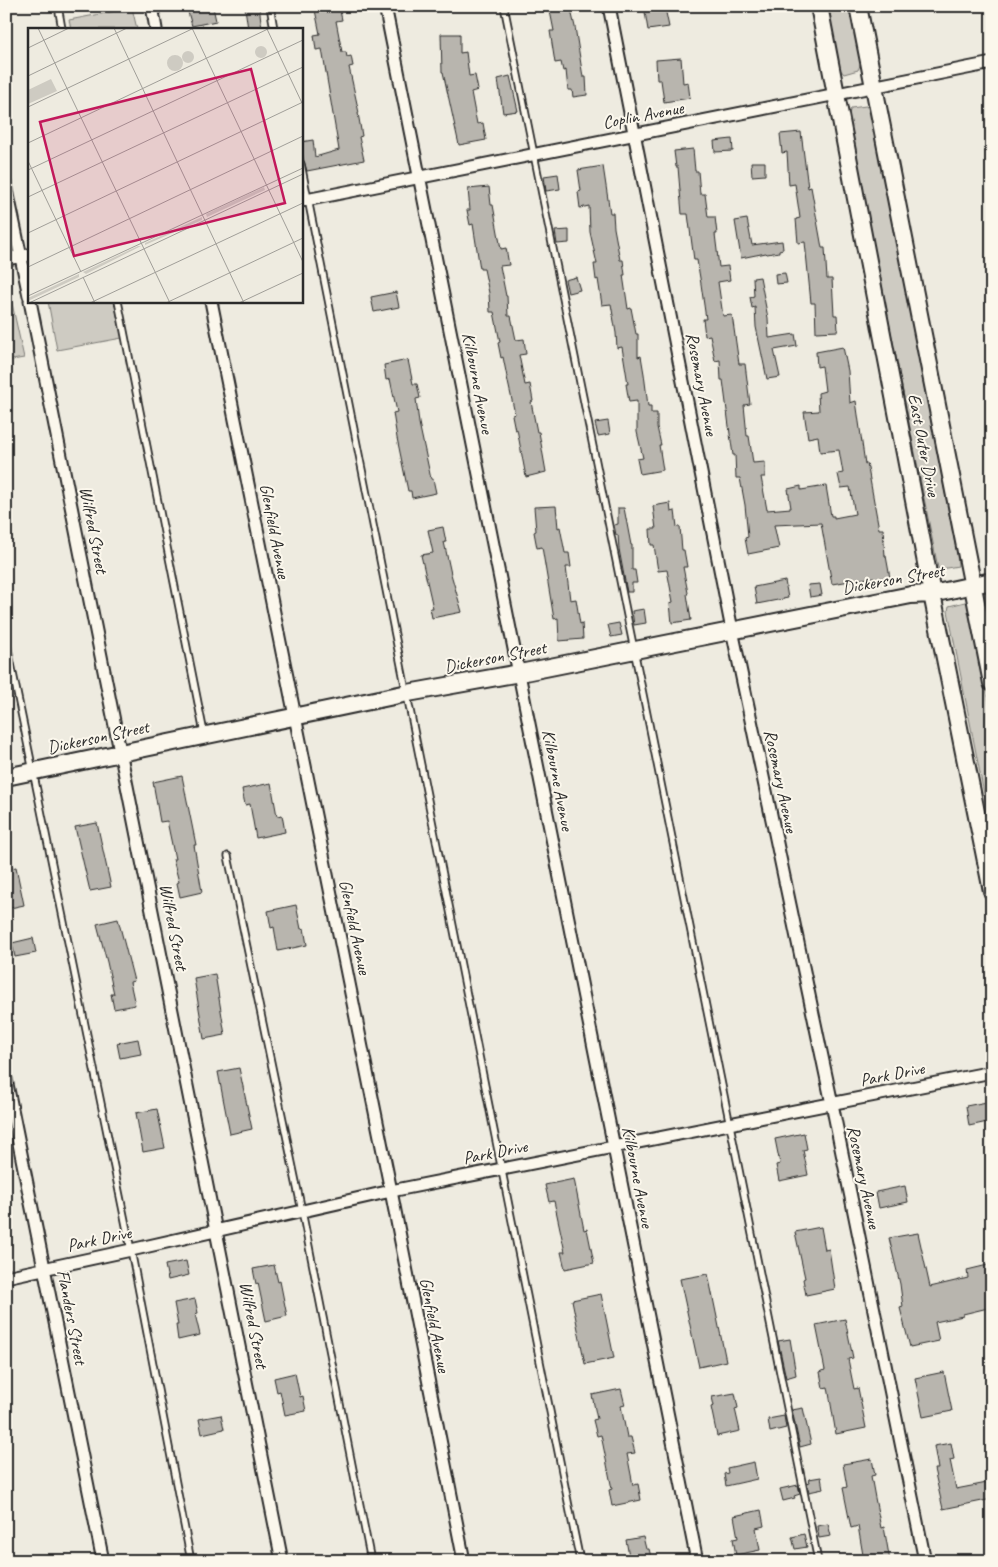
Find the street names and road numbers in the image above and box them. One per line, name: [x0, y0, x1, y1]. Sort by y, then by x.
street label: Coplin Avenue: [601, 96, 686, 134]
street label: Kilbourne Avenue: [457, 331, 499, 437]
street label: Rosemary Avenue: [681, 331, 723, 439]
street label: East Outer Drive: [903, 392, 945, 499]
street label: Glenfield Avenue: [255, 482, 295, 581]
street label: Wilfred Street: [75, 485, 114, 577]
street label: Dickerson Street: [840, 559, 948, 599]
street label: Dickerson Street: [442, 636, 550, 678]
street label: Dickerson Street: [45, 715, 153, 758]
street label: Kilbourne Avenue: [537, 728, 579, 834]
street label: Rosemary Avenue: [759, 728, 803, 836]
street label: Glenfield Avenue: [334, 878, 376, 977]
street label: Wilfred Street: [155, 882, 194, 974]
street label: Park Drive: [858, 1057, 927, 1091]
street label: Rosemary Avenue: [842, 1124, 886, 1232]
street label: Kilbourne Avenue: [617, 1125, 659, 1231]
street label: Park Drive: [461, 1135, 530, 1169]
street label: Park Drive: [65, 1221, 134, 1257]
street label: Flanders Street: [52, 1268, 92, 1368]
street label: Glenfield Avenue: [415, 1276, 455, 1375]
street label: Wilfred Street: [235, 1280, 274, 1372]

